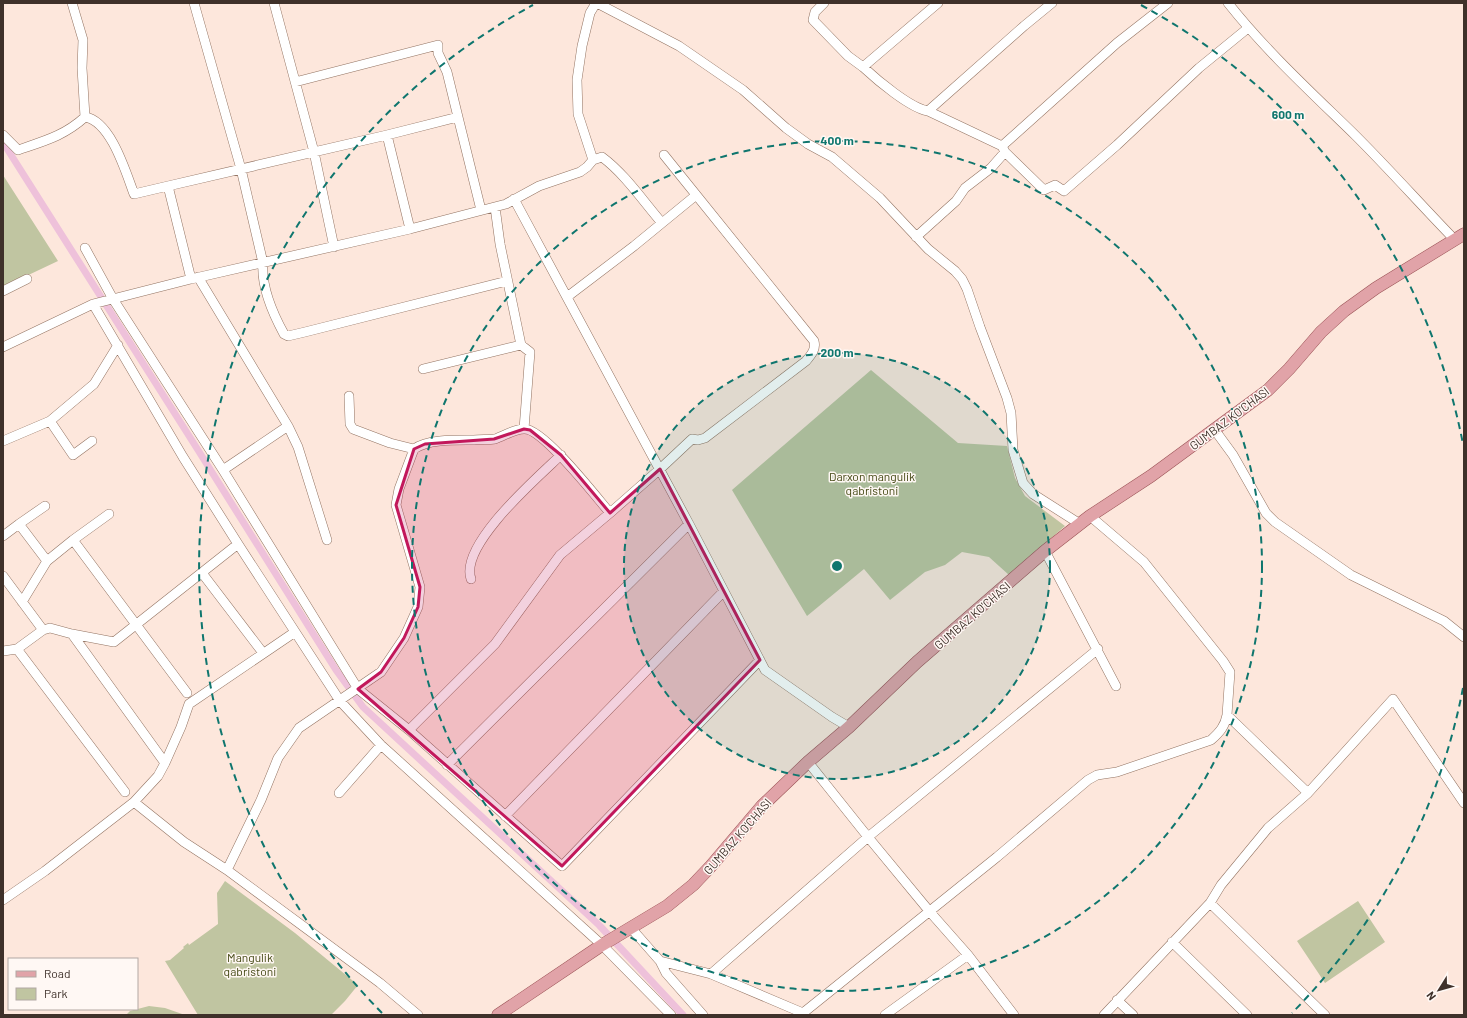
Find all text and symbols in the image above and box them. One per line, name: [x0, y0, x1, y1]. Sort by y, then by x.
text: 600 m: [1272, 107, 1304, 121]
text: 400 m: [820, 133, 854, 147]
text: 200 m: [821, 345, 853, 359]
street label: GUMBAZ KO'CHASI: [1186, 384, 1272, 452]
park label: Darxon mangulik qabristoni: [829, 469, 915, 497]
centre of rings: [830, 559, 844, 573]
street label: GUMBAZ KO'CHASI: [931, 578, 1013, 652]
street label: GUMBAZ KO'CHASI: [700, 795, 774, 877]
park label: Mangulik qabristoni: [224, 950, 276, 978]
legend: [8, 958, 138, 1010]
text: Road: [44, 966, 71, 980]
north arrow: [1419, 970, 1459, 1010]
text: Park: [44, 986, 68, 1000]
text: N: [1423, 989, 1438, 1003]

